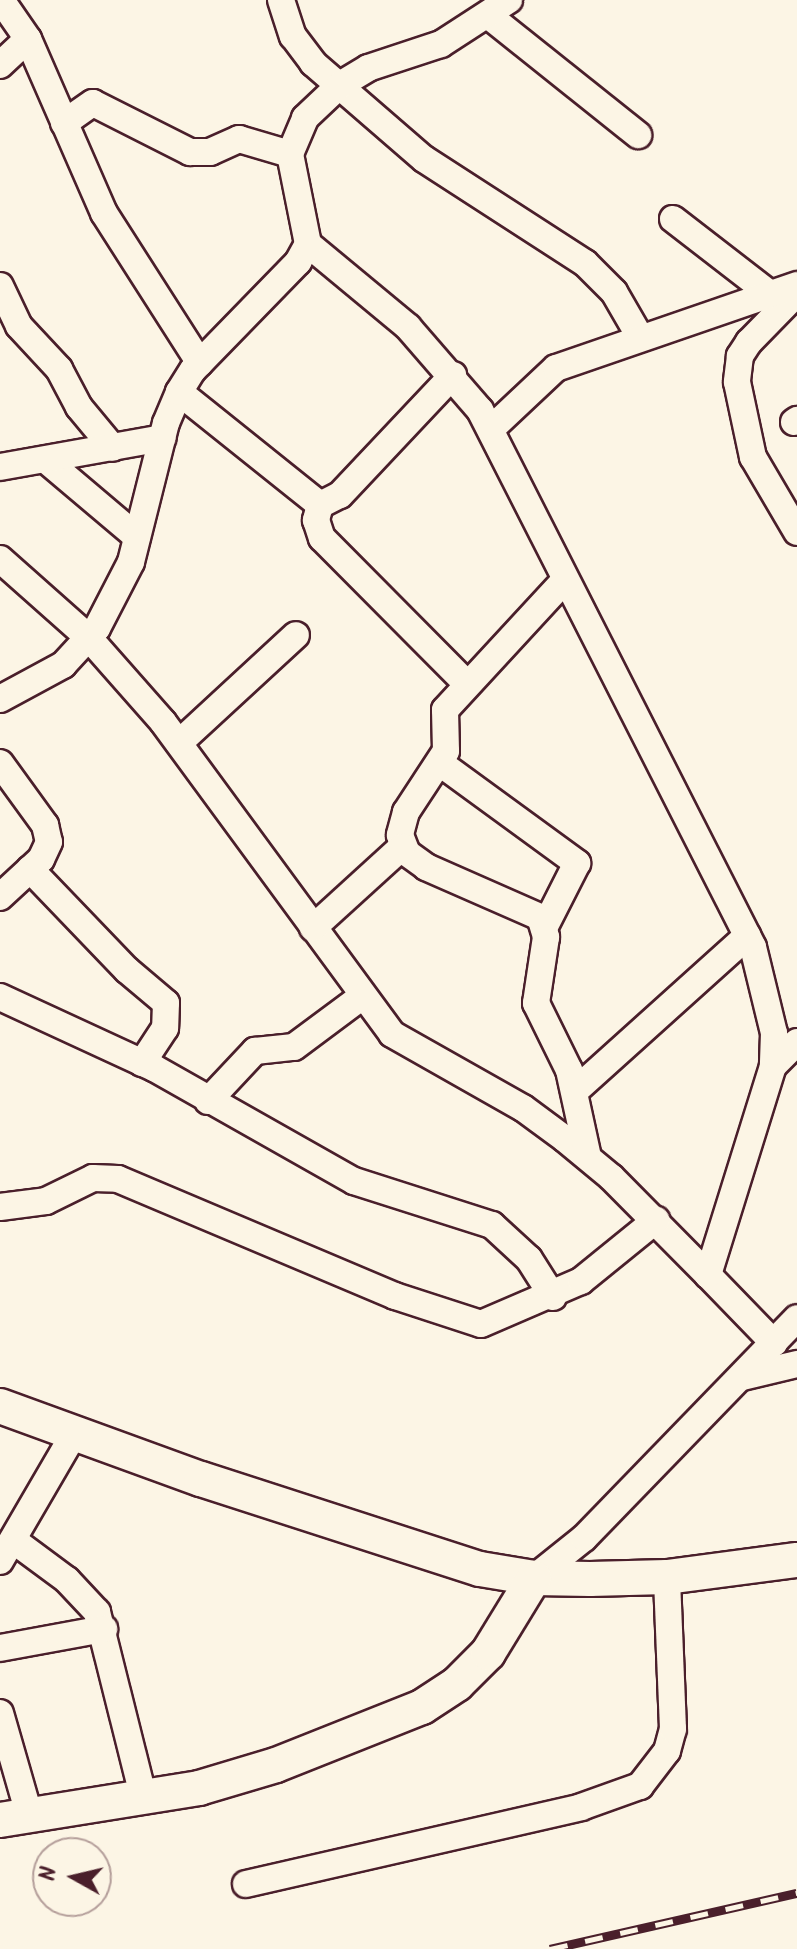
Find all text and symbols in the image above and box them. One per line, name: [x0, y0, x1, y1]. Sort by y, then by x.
north arrow: [32, 1837, 112, 1917]
text: N: [31, 1865, 68, 1883]

